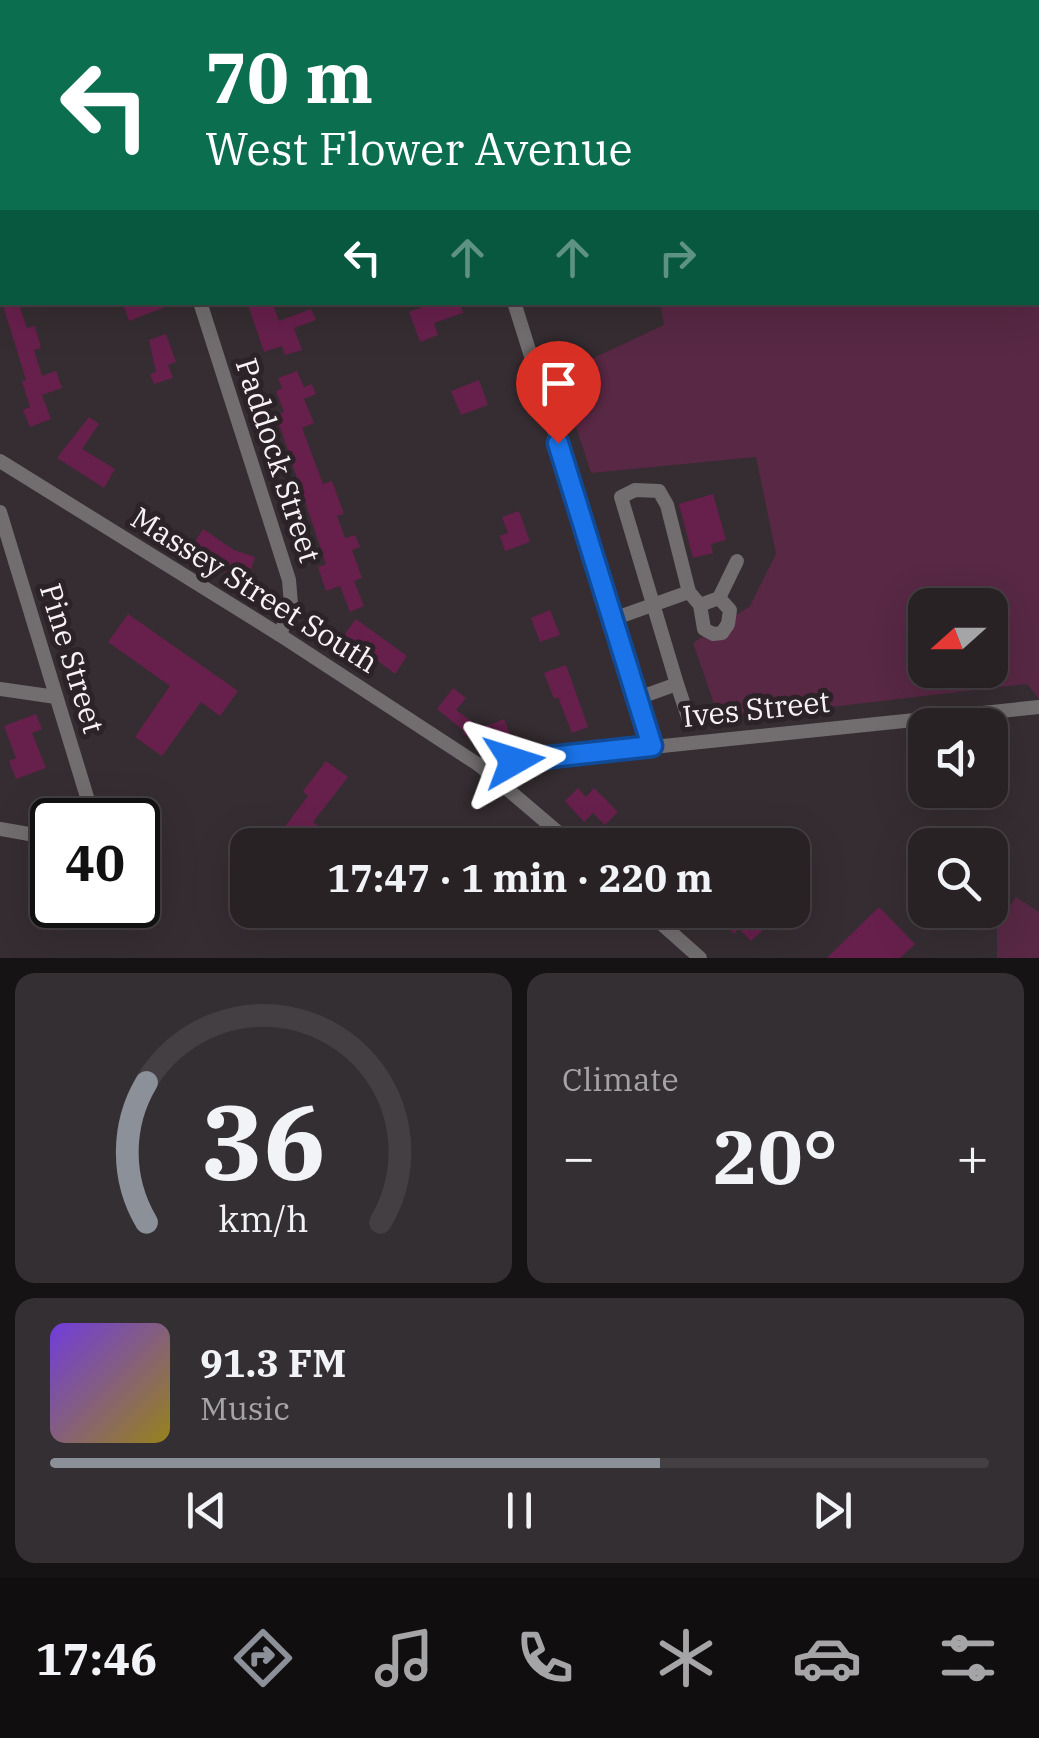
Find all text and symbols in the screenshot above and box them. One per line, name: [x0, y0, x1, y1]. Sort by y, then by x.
text: 70 m: [205, 31, 373, 122]
icon: left: [40, 40, 170, 170]
text: West Flower Avenue: [205, 119, 633, 177]
icon: left: [335, 230, 390, 285]
icon: ahead: [440, 230, 495, 285]
icon: ahead: [545, 230, 600, 285]
icon: right: [650, 230, 705, 285]
pin: [516, 341, 601, 444]
street label: Paddock Street: [228, 353, 330, 567]
icon: arrive: [531, 356, 586, 411]
street label: Massey Street South: [124, 497, 386, 681]
street label: Pine Street: [32, 578, 114, 738]
north arrow: [908, 588, 1008, 688]
map controls: [908, 588, 1008, 928]
street label: Ives Street: [680, 681, 832, 735]
button: sound: [908, 708, 1008, 808]
position arrow: [462, 709, 566, 813]
speed limit sign: 40: [30, 798, 160, 928]
button: search: [908, 828, 1008, 928]
text: 17:47 · 1 min · 220 m: [327, 853, 713, 902]
text: Climate: [562, 1058, 679, 1100]
text: 36: [201, 1073, 326, 1209]
text: 20°: [713, 1107, 838, 1205]
text: −: [562, 1121, 595, 1192]
text: +: [956, 1121, 989, 1192]
text: km/h: [218, 1195, 309, 1242]
text: 91.3 FM: [200, 1338, 346, 1387]
text: Music: [200, 1387, 290, 1429]
icon: previous: [179, 1483, 234, 1538]
icon: pause: [492, 1483, 547, 1538]
icon: next: [805, 1483, 860, 1538]
icon: directions: [228, 1623, 298, 1693]
icon: music: [369, 1623, 439, 1693]
icon: phone: [510, 1623, 580, 1693]
icon: climate: [651, 1623, 721, 1693]
icon: car: [792, 1623, 862, 1693]
icon: filters: [933, 1623, 1003, 1693]
text: 17:46: [36, 1629, 157, 1687]

